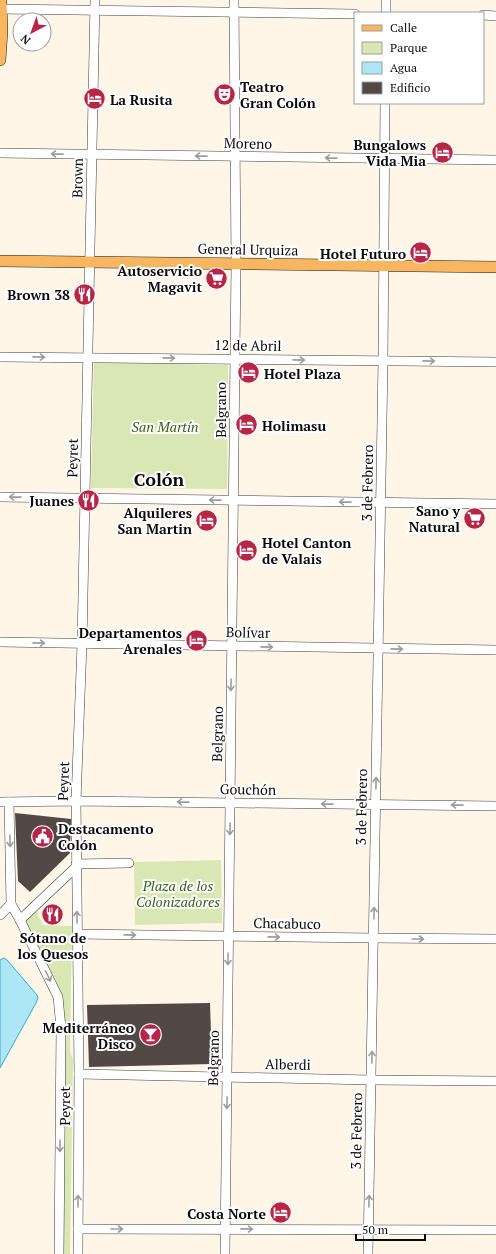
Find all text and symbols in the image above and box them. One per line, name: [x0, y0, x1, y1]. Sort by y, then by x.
north arrow: [12, 12, 52, 52]
legend: [354, 12, 484, 104]
text: Calle: [390, 20, 417, 35]
text: N: [17, 31, 33, 48]
text: Parque: [390, 40, 427, 55]
text: Agua: [390, 60, 417, 75]
place label: Teatro Gran Colón: [240, 77, 316, 112]
text: Edificio: [390, 80, 431, 95]
theatre icon: Teatro Gran Colón: [211, 81, 237, 107]
hotel icon: La Rusita: [81, 86, 107, 112]
place label: La Rusita: [110, 90, 173, 109]
street label: Moreno: [224, 133, 273, 153]
place label: Bungalows Vida Mia: [353, 135, 426, 170]
hotel icon: Bungalows Vida Mia: [429, 139, 455, 165]
one-way arrow: [51, 150, 64, 158]
one-way arrow: [195, 152, 208, 160]
one-way arrow: [325, 154, 338, 162]
street label: Brown: [67, 157, 87, 198]
street label: General Urquiza: [197, 239, 299, 259]
hotel icon: Hotel Futuro: [408, 240, 434, 266]
place label: Hotel Futuro: [320, 244, 406, 263]
place label: Autoservicio Magavit: [117, 261, 202, 296]
supermarket icon: Autoservicio Magavit: [204, 265, 230, 291]
restaurant icon: Brown 38: [72, 281, 98, 307]
place label: Brown 38: [7, 285, 70, 304]
street label: 12 de Abril: [214, 335, 282, 355]
one-way arrow: [32, 353, 45, 361]
one-way arrow: [162, 354, 175, 362]
one-way arrow: [292, 356, 305, 363]
one-way arrow: [422, 357, 435, 365]
hotel icon: Hotel Plaza: [235, 360, 261, 386]
place label: Hotel Plaza: [264, 364, 341, 383]
street label: Belgrano: [211, 382, 230, 438]
hotel icon: Holimasu: [234, 412, 260, 438]
place label: Holimasu: [262, 416, 326, 435]
park label: San Martín: [131, 417, 199, 436]
street label: Peyret: [62, 437, 82, 478]
street label: 3 de Febrero: [357, 444, 377, 522]
district label: Colón: [134, 467, 185, 491]
restaurant icon: Juanes: [76, 487, 102, 513]
place label: Juanes: [30, 491, 74, 510]
one-way arrow: [9, 493, 22, 501]
one-way arrow: [209, 496, 222, 504]
one-way arrow: [339, 498, 352, 506]
place label: Sano y Natural: [409, 501, 461, 536]
place label: Alquileres San Martin: [117, 503, 192, 538]
supermarket icon: Sano y Natural: [462, 505, 488, 531]
hotel icon: Alquileres San Martin: [194, 507, 220, 533]
place label: Hotel Canton de Valais: [262, 533, 351, 568]
hotel icon: Hotel Canton de Valais: [233, 537, 259, 563]
street label: Bolívar: [226, 622, 271, 642]
place label: Departamentos Arenales: [79, 623, 182, 658]
hotel icon: Departamentos Arenales: [184, 627, 210, 653]
one-way arrow: [32, 639, 45, 647]
one-way arrow: [260, 643, 273, 650]
one-way arrow: [390, 645, 403, 652]
one-way arrow: [227, 678, 235, 691]
street label: Belgrano: [207, 706, 227, 762]
street label: Peyret: [53, 760, 73, 801]
street label: 3 de Febrero: [351, 768, 371, 846]
one-way arrow: [372, 777, 380, 790]
street label: Gouchón: [220, 779, 277, 799]
one-way arrow: [177, 798, 190, 806]
one-way arrow: [321, 800, 334, 808]
one-way arrow: [451, 801, 464, 809]
place label: Destacamento Colón: [58, 819, 153, 854]
one-way arrow: [226, 822, 234, 835]
public building icon: Destacamento Colón: [30, 823, 56, 849]
one-way arrow: [6, 834, 14, 847]
park label: Plaza de los Colonizadores: [136, 876, 220, 911]
restaurant icon: Sótano de los Quesos: [40, 902, 66, 928]
one-way arrow: [370, 907, 378, 920]
one-way arrow: [73, 911, 81, 924]
street label: Chacabuco: [253, 913, 321, 933]
place label: Sótano de los Quesos: [18, 928, 88, 963]
one-way arrow: [123, 931, 136, 939]
one-way arrow: [267, 933, 280, 941]
one-way arrow: [411, 935, 424, 943]
one-way arrow: [224, 952, 232, 965]
one-way arrow: [45, 970, 52, 982]
place label: Mediterráneo Disco: [43, 1018, 134, 1053]
bar icon: Mediterráneo Disco: [137, 1022, 163, 1048]
street label: Belgrano: [203, 1030, 223, 1086]
one-way arrow: [368, 1051, 375, 1064]
street label: Alberdi: [265, 1054, 311, 1074]
street label: Peyret: [55, 1086, 74, 1126]
street label: 3 de Febrero: [346, 1092, 366, 1170]
one-way arrow: [223, 1096, 231, 1109]
one-way arrow: [56, 1139, 64, 1152]
one-way arrow: [74, 1195, 82, 1208]
one-way arrow: [365, 1195, 373, 1208]
hotel icon: Costa Norte: [268, 1200, 294, 1226]
place label: Costa Norte: [187, 1204, 266, 1223]
scale bar: [356, 1216, 425, 1242]
text: 50 m: [362, 1222, 389, 1237]
one-way arrow: [110, 1225, 123, 1233]
one-way arrow: [240, 1225, 253, 1233]

